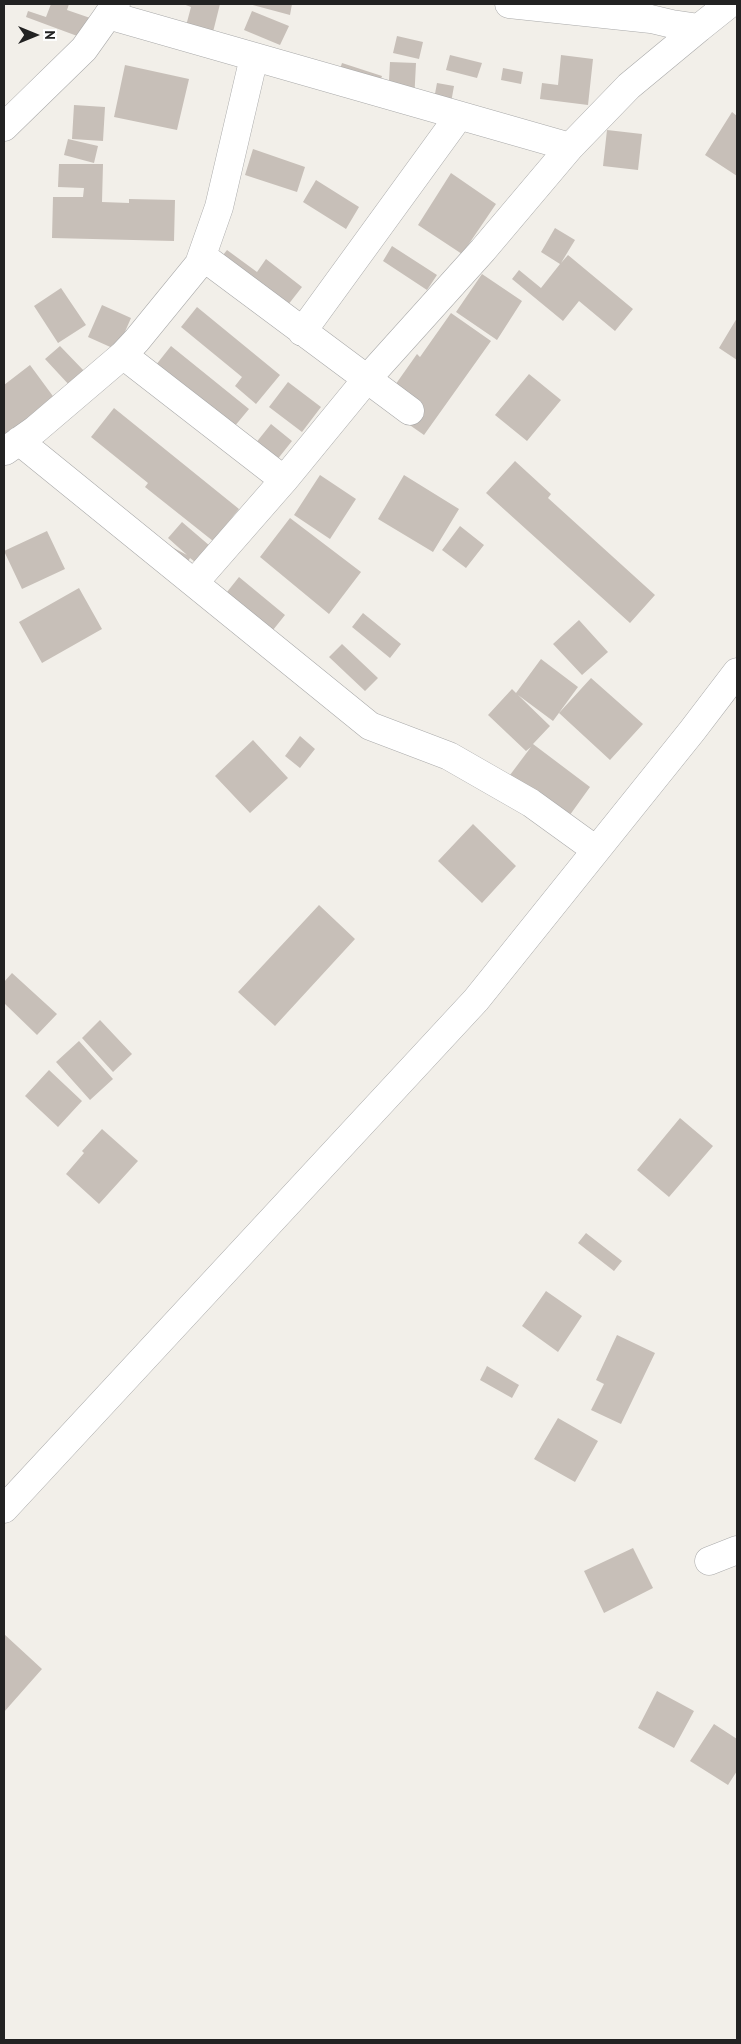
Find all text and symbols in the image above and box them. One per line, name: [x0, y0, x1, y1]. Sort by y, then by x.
north arrow: [10, 10, 60, 60]
text: N: [41, 30, 59, 40]

